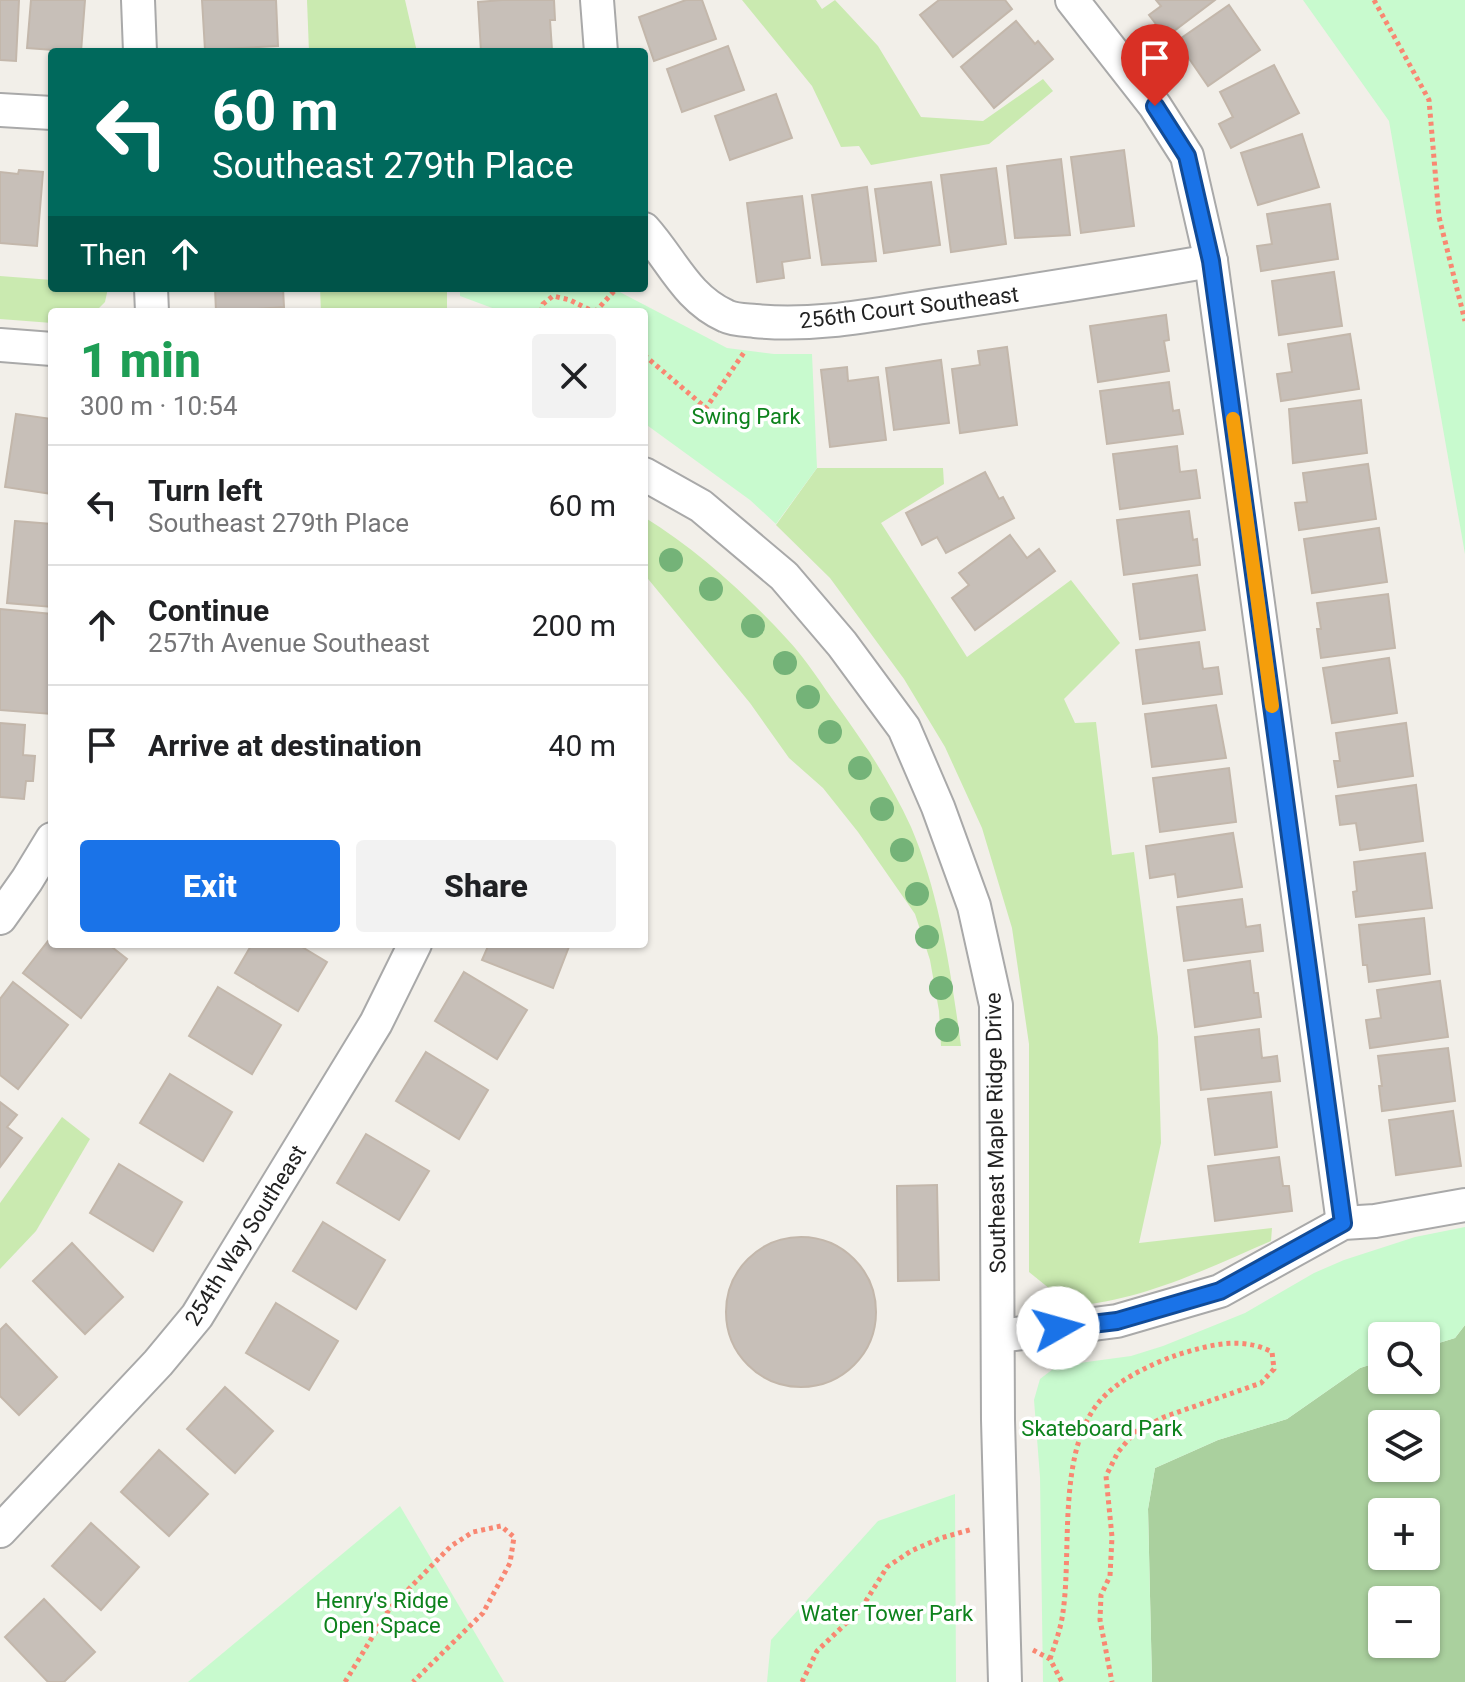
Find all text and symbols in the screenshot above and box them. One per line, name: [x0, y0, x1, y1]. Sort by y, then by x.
pin: [1121, 24, 1189, 106]
icon: arrive: [1133, 36, 1177, 80]
text: 60 m: [212, 78, 339, 144]
icon: left: [80, 80, 184, 184]
text: Southeast 279th Place: [212, 145, 574, 187]
icon: ahead: [163, 232, 207, 276]
text: Then: [80, 237, 147, 272]
street label: 256th Court Southeast: [798, 282, 1020, 333]
text: 1 min: [80, 332, 201, 389]
button: close: [532, 334, 616, 418]
text: 300 m · 10:54: [80, 391, 238, 421]
park label: Swing Park: [691, 404, 801, 429]
text: Turn left: [148, 473, 263, 508]
icon: left: [80, 483, 124, 527]
text: 60 m: [549, 488, 616, 523]
text: Southeast 279th Place: [148, 508, 409, 538]
text: Continue: [148, 593, 269, 628]
icon: ahead: [80, 603, 124, 647]
text: 200 m: [532, 608, 616, 643]
text: 257th Avenue Southeast: [148, 628, 430, 658]
icon: arrive: [80, 723, 124, 767]
text: Arrive at destination: [148, 728, 422, 763]
text: 40 m: [549, 728, 616, 763]
button: Exit: [80, 840, 340, 932]
button: Share: [356, 840, 616, 932]
street label: Southeast Maple Ridge Drive: [981, 992, 1010, 1274]
street label: 254th Way Southeast: [180, 1140, 311, 1330]
position arrow: [1016, 1286, 1100, 1370]
map controls: [1368, 1322, 1440, 1658]
button: search: [1368, 1322, 1440, 1394]
button: layers: [1368, 1410, 1440, 1482]
park label: Skateboard Park: [1021, 1416, 1184, 1441]
button: +: [1368, 1498, 1440, 1570]
button: −: [1368, 1586, 1440, 1658]
park label: Henry's Ridge Open Space: [316, 1588, 448, 1638]
park label: Water Tower Park: [801, 1601, 974, 1626]

